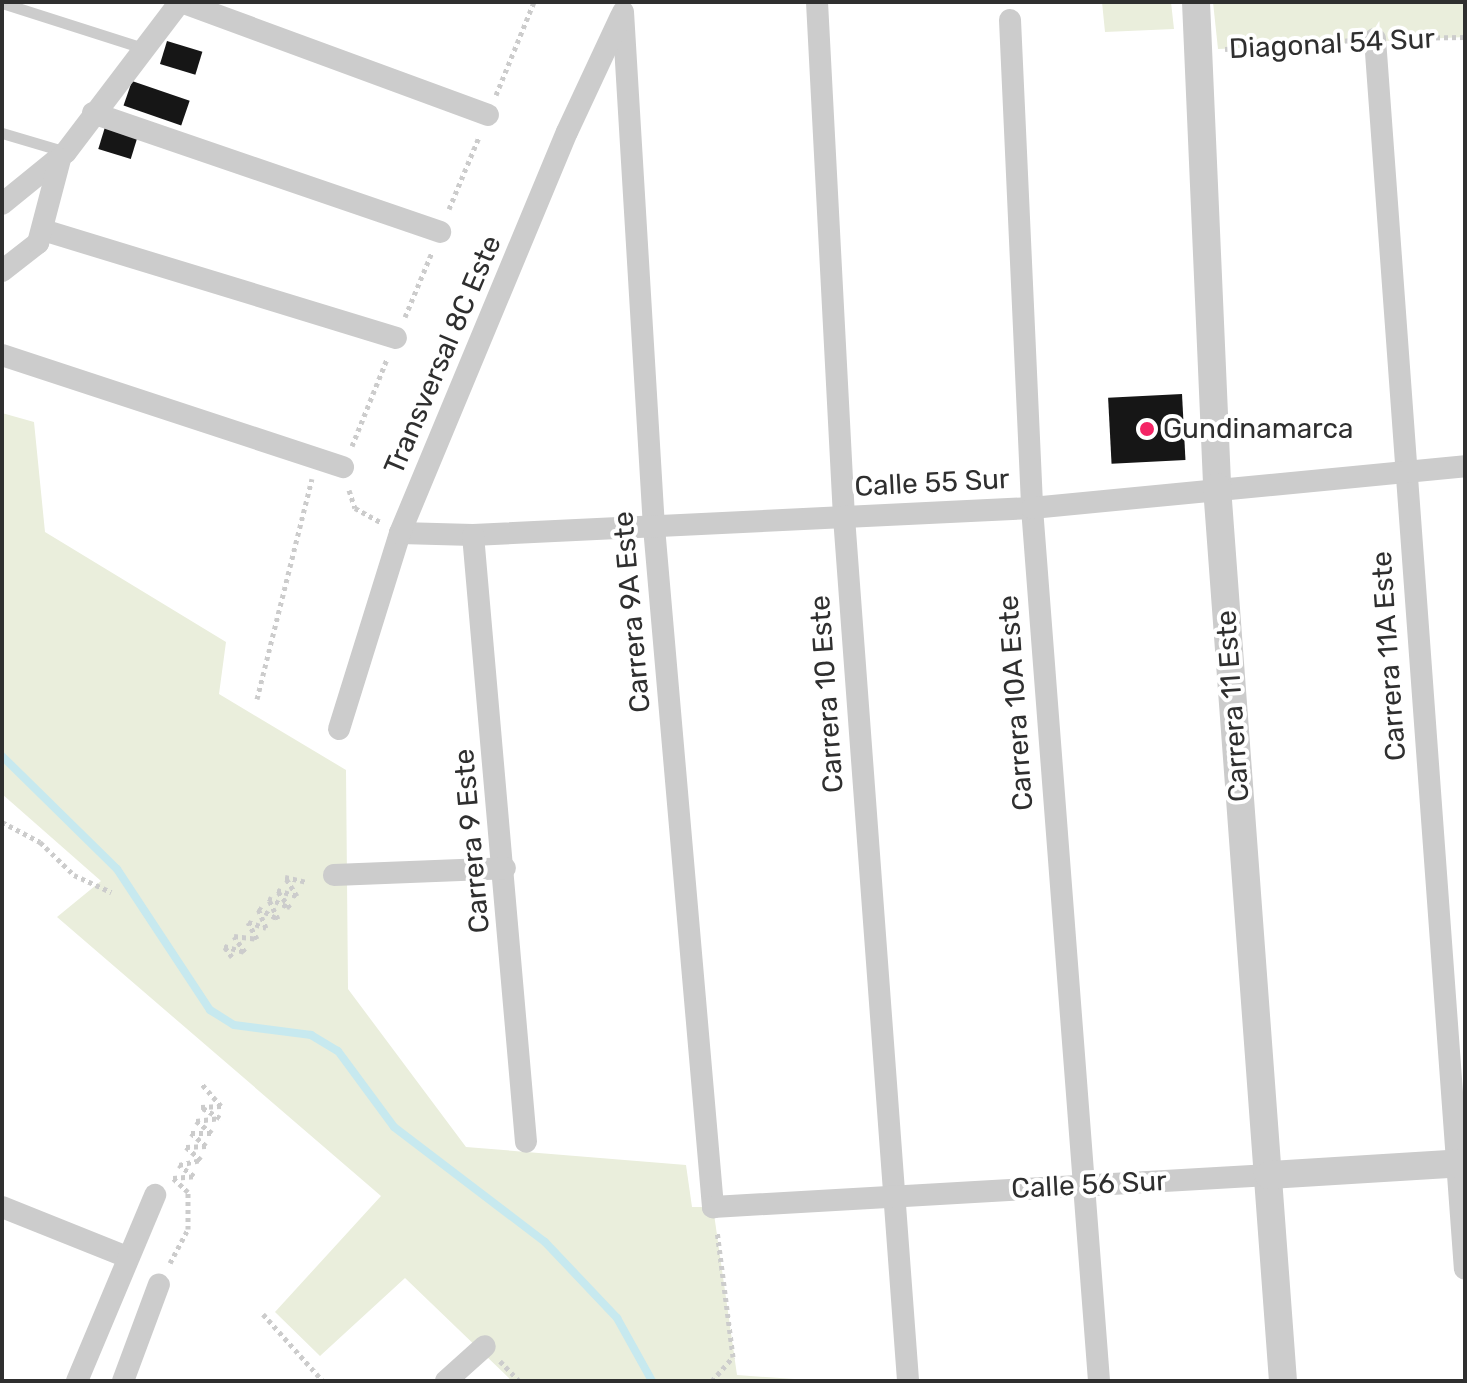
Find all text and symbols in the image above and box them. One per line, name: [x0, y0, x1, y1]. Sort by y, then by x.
street label: Diagonal 54 Sur: [1228, 22, 1436, 66]
street label: Transversal 8C Este: [377, 230, 509, 480]
place label: Gundinamarca: [1163, 412, 1353, 446]
marker: Gundinamarca: [1138, 420, 1156, 438]
street label: Calle 55 Sur: [854, 462, 1010, 504]
street label: Carrera 9A Este: [606, 510, 658, 714]
street label: Carrera 11A Este: [1365, 550, 1413, 762]
street label: Carrera 10 Este: [803, 594, 851, 794]
street label: Carrera 10A Este: [992, 594, 1040, 812]
street label: Carrera 11 Este: [1210, 609, 1256, 803]
street label: Carrera 9 Este: [447, 747, 497, 935]
street label: Calle 56 Sur: [1010, 1164, 1168, 1206]

